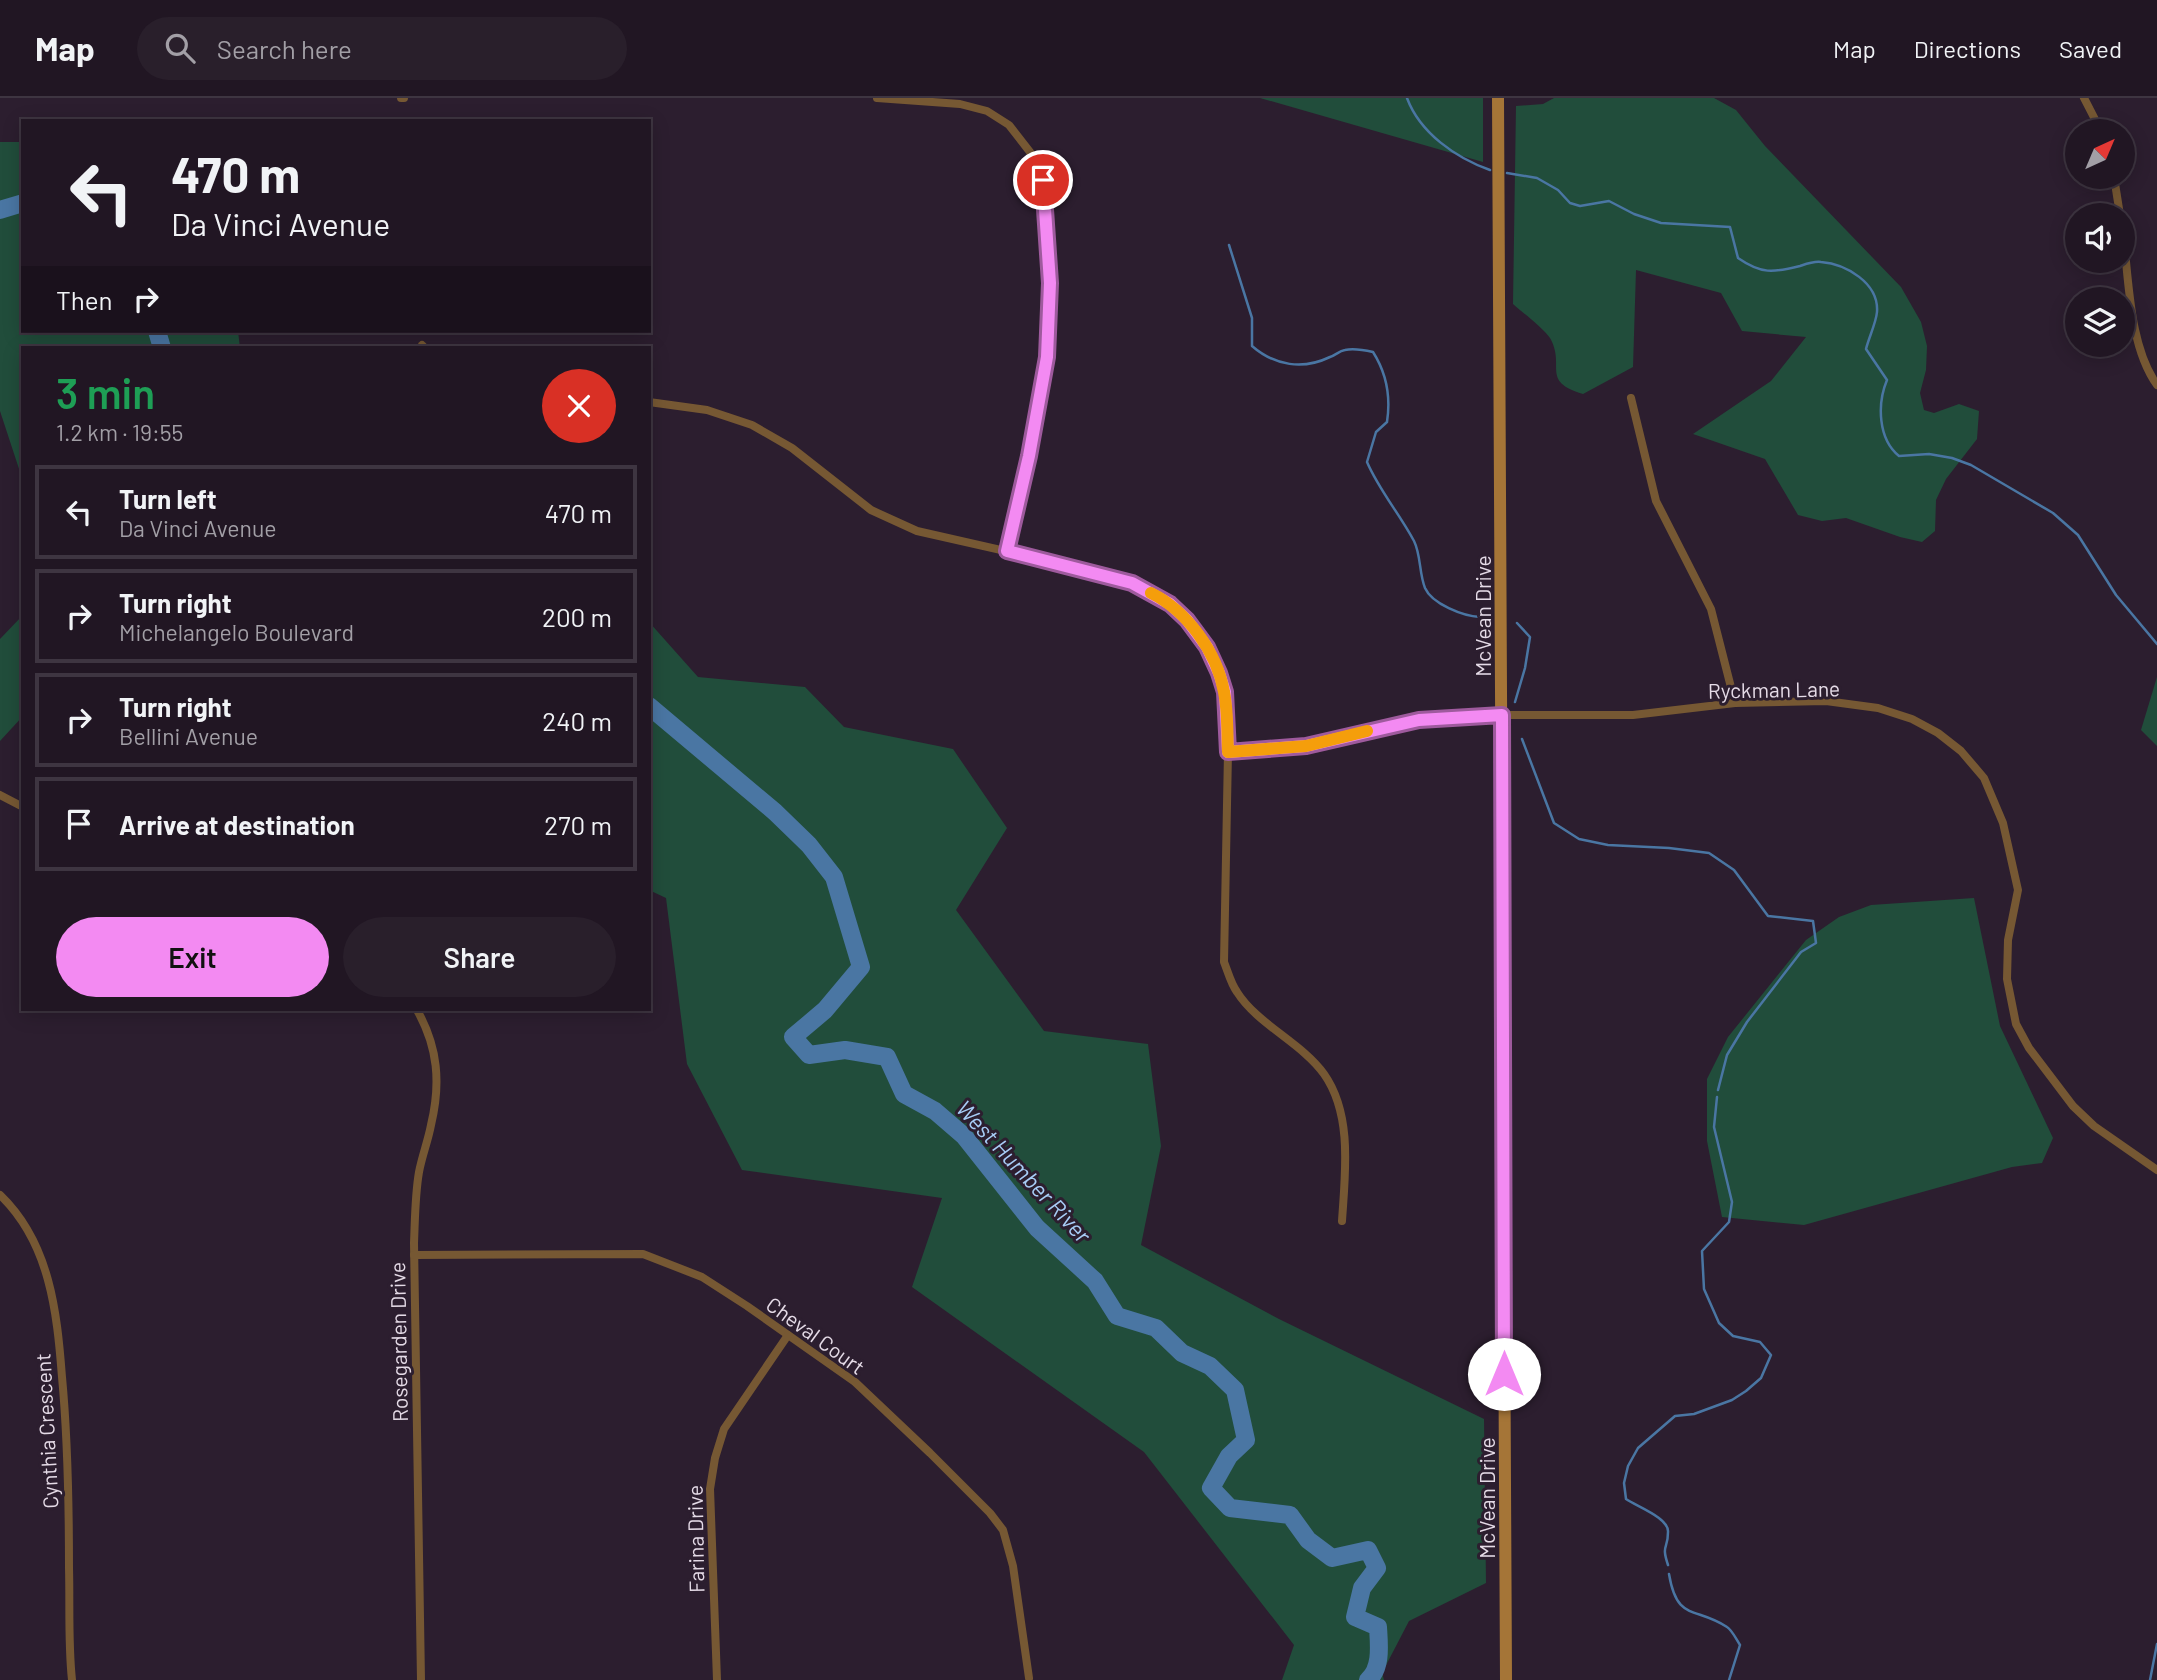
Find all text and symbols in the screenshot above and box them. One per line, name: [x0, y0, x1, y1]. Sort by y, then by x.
search box: [137, 17, 627, 80]
text: Map: [35, 28, 95, 68]
icon: search: [161, 29, 199, 67]
text: Search here: [217, 33, 352, 64]
text: Map: [1833, 34, 1876, 63]
text: Directions: [1914, 34, 2021, 63]
text: Saved: [2059, 34, 2122, 63]
north arrow: [2065, 119, 2135, 189]
map controls: [2065, 119, 2135, 357]
text: 470 m: [171, 144, 300, 203]
icon: left: [56, 147, 147, 238]
pin: [1013, 150, 1073, 210]
icon: arrive: [1024, 161, 1062, 199]
button: sound: [2065, 203, 2135, 273]
text: Da Vinci Avenue: [171, 204, 390, 242]
icon: right: [127, 280, 165, 318]
text: Then: [56, 284, 113, 315]
button: layers: [2065, 287, 2135, 357]
text: 3 min: [56, 367, 155, 417]
button: close: [542, 369, 616, 443]
text: 1.2 km · 19:55: [56, 418, 183, 446]
text: Turn left: [119, 483, 217, 514]
icon: left: [60, 493, 98, 531]
text: 470 m: [545, 497, 612, 528]
text: Da Vinci Avenue: [119, 514, 277, 542]
street label: McVean Drive: [1470, 555, 1495, 677]
text: Turn right: [119, 587, 232, 618]
icon: right: [60, 597, 98, 635]
text: 200 m: [542, 601, 612, 632]
text: Michelangelo Boulevard: [119, 618, 354, 646]
street label: Ryckman Lane: [1708, 675, 1840, 703]
text: Turn right: [119, 691, 232, 722]
icon: right: [60, 701, 98, 739]
text: 240 m: [542, 705, 612, 736]
text: Bellini Avenue: [119, 722, 258, 750]
icon: arrive: [60, 805, 98, 843]
text: Arrive at destination: [119, 809, 355, 840]
text: 270 m: [544, 809, 612, 840]
button: Exit: [56, 917, 329, 997]
button: Share: [343, 917, 616, 997]
water label: West Humber River: [951, 1094, 1098, 1249]
street label: Rosegarden Drive: [384, 1262, 412, 1422]
street label: Cheval Court: [762, 1291, 870, 1379]
position arrow: [1467, 1337, 1541, 1411]
street label: Cynthia Crescent: [29, 1353, 63, 1509]
street label: McVean Drive: [1474, 1437, 1499, 1559]
street label: Farina Drive: [682, 1485, 708, 1593]

